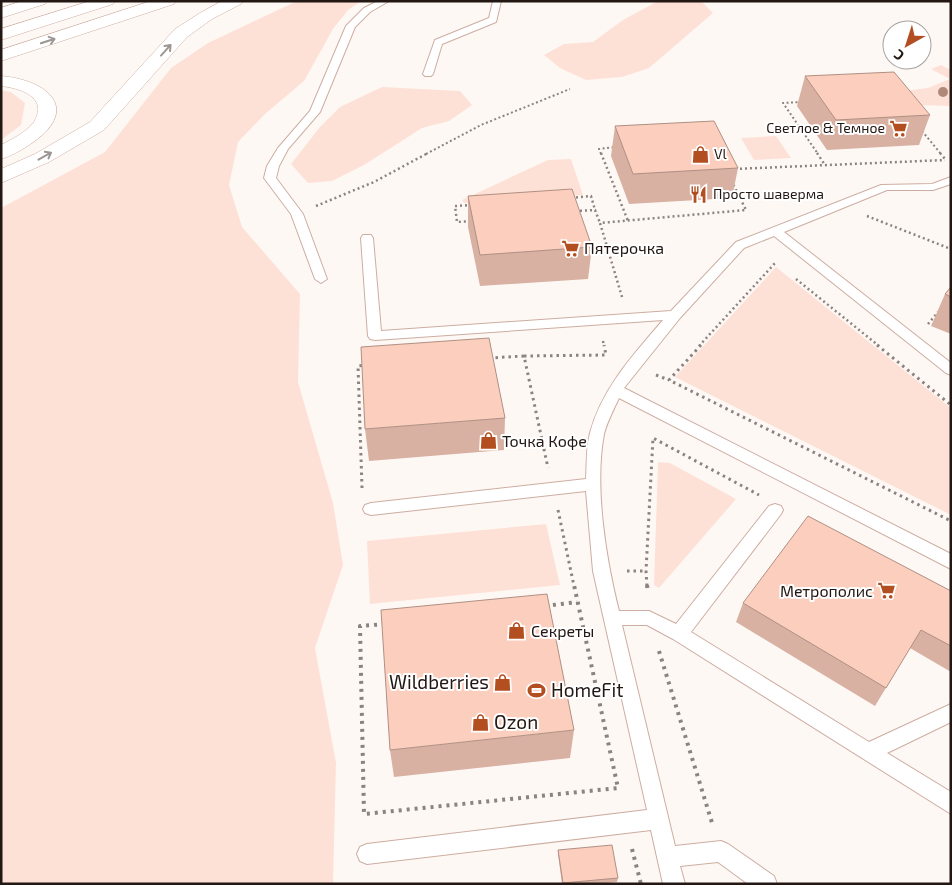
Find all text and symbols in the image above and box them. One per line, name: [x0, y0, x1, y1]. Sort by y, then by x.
north arrow: [882, 20, 932, 70]
one-way arrow: [39, 36, 55, 45]
one-way arrow: [160, 43, 172, 56]
text: С: [890, 46, 907, 65]
supermarket icon: Светлое & Темное: [889, 118, 909, 138]
place label: Светлое & Темное: [766, 119, 885, 136]
shop icon: Vl: [690, 144, 710, 164]
place label: Vl: [714, 145, 728, 162]
one-way arrow: [38, 151, 53, 161]
restaurant icon: Просто шаверма: [689, 184, 709, 204]
place label: Просто шаверма: [713, 185, 824, 202]
supermarket icon: Пятерочка: [560, 238, 580, 258]
place label: Пятерочка: [584, 238, 664, 257]
shop icon: Точка Кофе: [478, 431, 498, 451]
place label: Точка Кофе: [502, 431, 587, 450]
place label: Метрополис: [780, 581, 873, 600]
supermarket icon: Метрополис: [877, 581, 897, 601]
shop icon: Секреты: [507, 621, 527, 641]
place label: Секреты: [531, 621, 594, 640]
place label: Wildberries: [389, 670, 489, 693]
shop icon: Wildberries: [493, 672, 513, 692]
place label: HomeFit: [551, 678, 624, 701]
sports icon: HomeFit: [527, 680, 547, 700]
place label: Ozon: [494, 710, 538, 733]
shop icon: Ozon: [470, 712, 490, 732]

